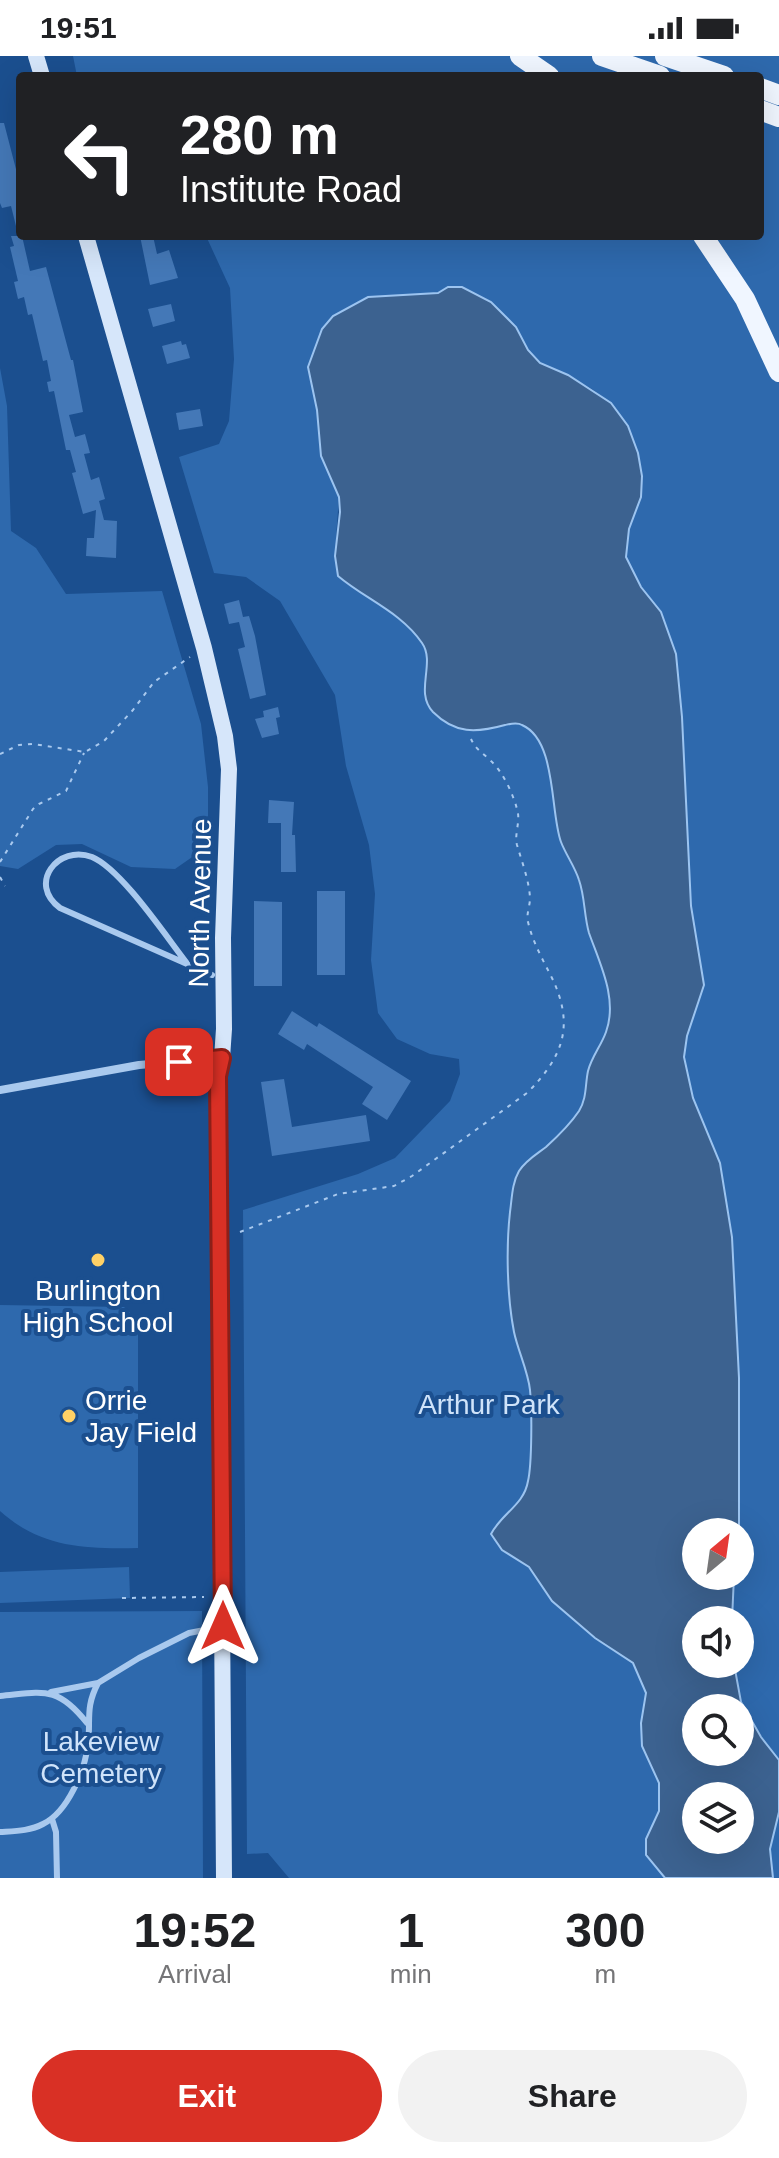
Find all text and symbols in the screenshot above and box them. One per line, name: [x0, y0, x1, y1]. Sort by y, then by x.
text: 19:51: [40, 11, 117, 44]
text: 280 m: [180, 103, 339, 166]
icon: left: [48, 104, 152, 208]
text: Institute Road: [180, 169, 402, 210]
street label: North Avenue: [183, 818, 217, 988]
pin: [145, 1028, 213, 1096]
icon: arrive: [157, 1040, 201, 1084]
marker: Burlington High School: [89, 1251, 107, 1269]
place label: Burlington High School: [23, 1275, 173, 1338]
place label: Orrie Jay Field: [85, 1385, 197, 1448]
park label: Arthur Park: [418, 1389, 561, 1420]
marker: Orrie Jay Field: [60, 1407, 78, 1425]
north arrow: [682, 1518, 754, 1590]
map controls: [682, 1518, 754, 1854]
position arrow: [181, 1584, 265, 1668]
button: sound: [682, 1606, 754, 1678]
button: search: [682, 1694, 754, 1766]
park label: Lakeview Cemetery: [40, 1726, 162, 1789]
button: layers: [682, 1782, 754, 1854]
text: 19:52: [134, 1904, 256, 1957]
text: 1: [397, 1904, 424, 1957]
text: 300: [565, 1904, 645, 1957]
text: Arrival: [158, 1959, 232, 1989]
text: min: [390, 1959, 432, 1989]
text: m: [595, 1959, 616, 1989]
button: Exit: [32, 2050, 382, 2142]
button: Share: [398, 2050, 747, 2142]

